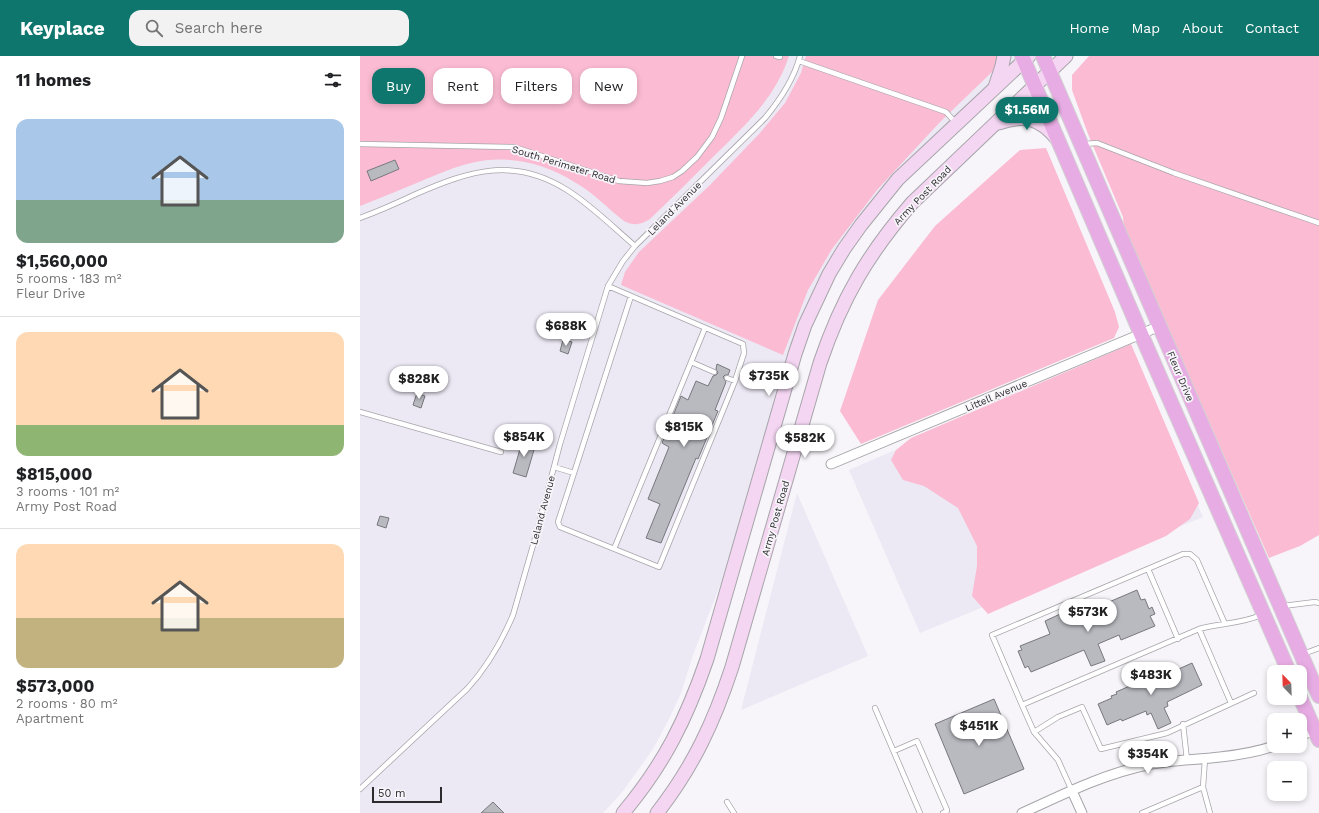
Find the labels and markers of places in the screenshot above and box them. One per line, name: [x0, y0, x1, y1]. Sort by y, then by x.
pin: $1.56M: [994, 97, 1060, 131]
pin: $688K: [538, 313, 594, 347]
pin: $735K: [741, 363, 797, 397]
pin: $828K: [391, 366, 447, 400]
pin: $815K: [656, 414, 712, 448]
pin: $854K: [496, 424, 552, 458]
pin: $582K: [777, 425, 833, 459]
pin: $573K: [1060, 599, 1116, 633]
pin: $483K: [1123, 662, 1179, 696]
pin: $451K: [951, 713, 1007, 747]
pin: $354K: [1120, 741, 1176, 775]

